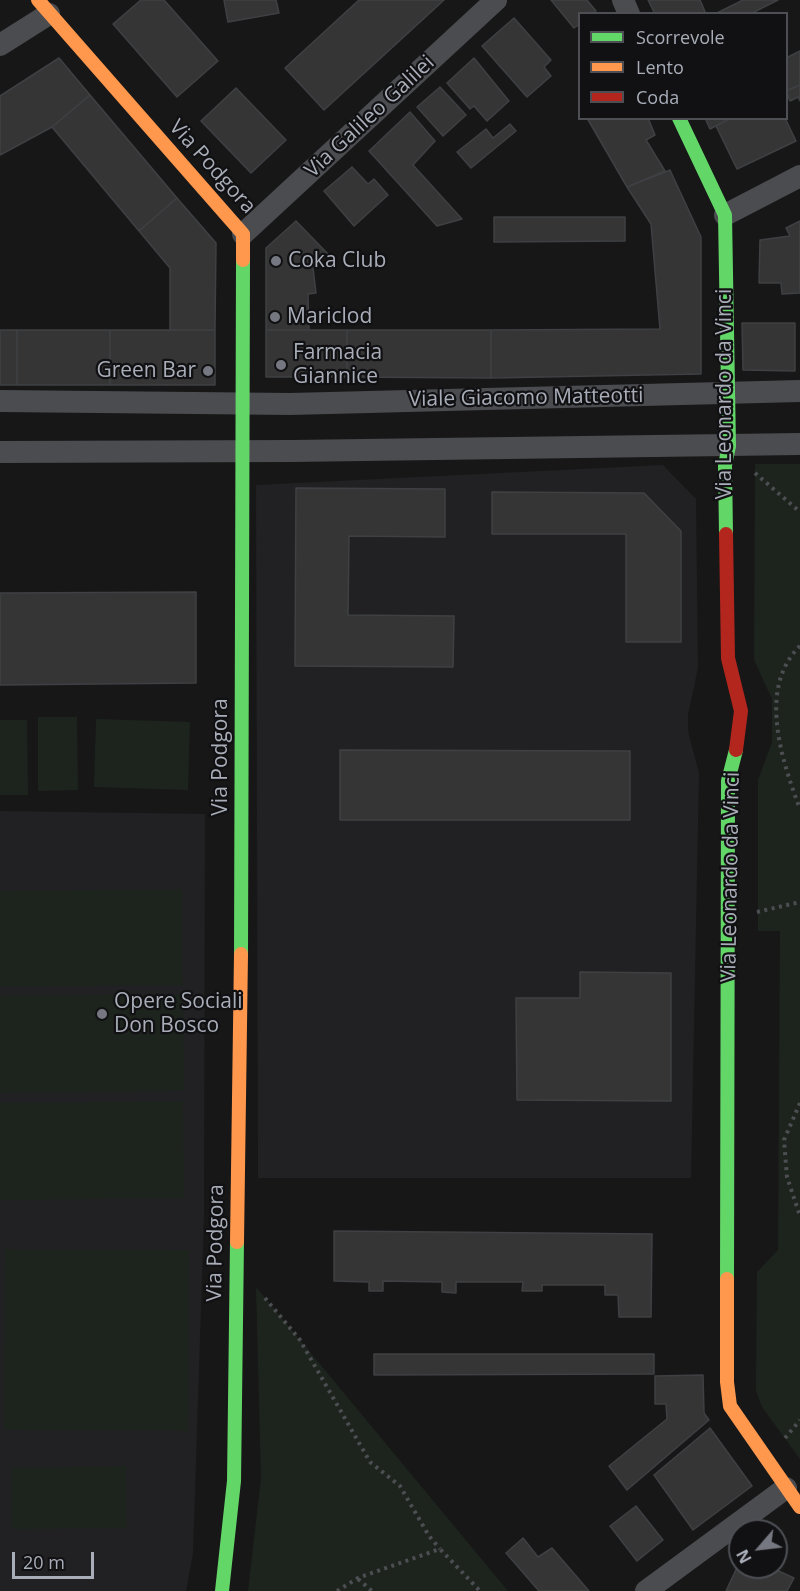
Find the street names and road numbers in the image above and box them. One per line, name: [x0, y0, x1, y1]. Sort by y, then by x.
street label: Via Galileo Galilei: [300, 51, 440, 183]
street label: Via Podgora: [163, 115, 261, 219]
street label: Via Leonardo da Vinci: [712, 289, 738, 499]
street label: Viale Giacomo Matteotti: [408, 383, 644, 413]
street label: Via Podgora: [208, 698, 234, 816]
street label: Via Leonardo da Vinci: [717, 772, 745, 982]
street label: Via Podgora: [202, 1184, 230, 1302]

